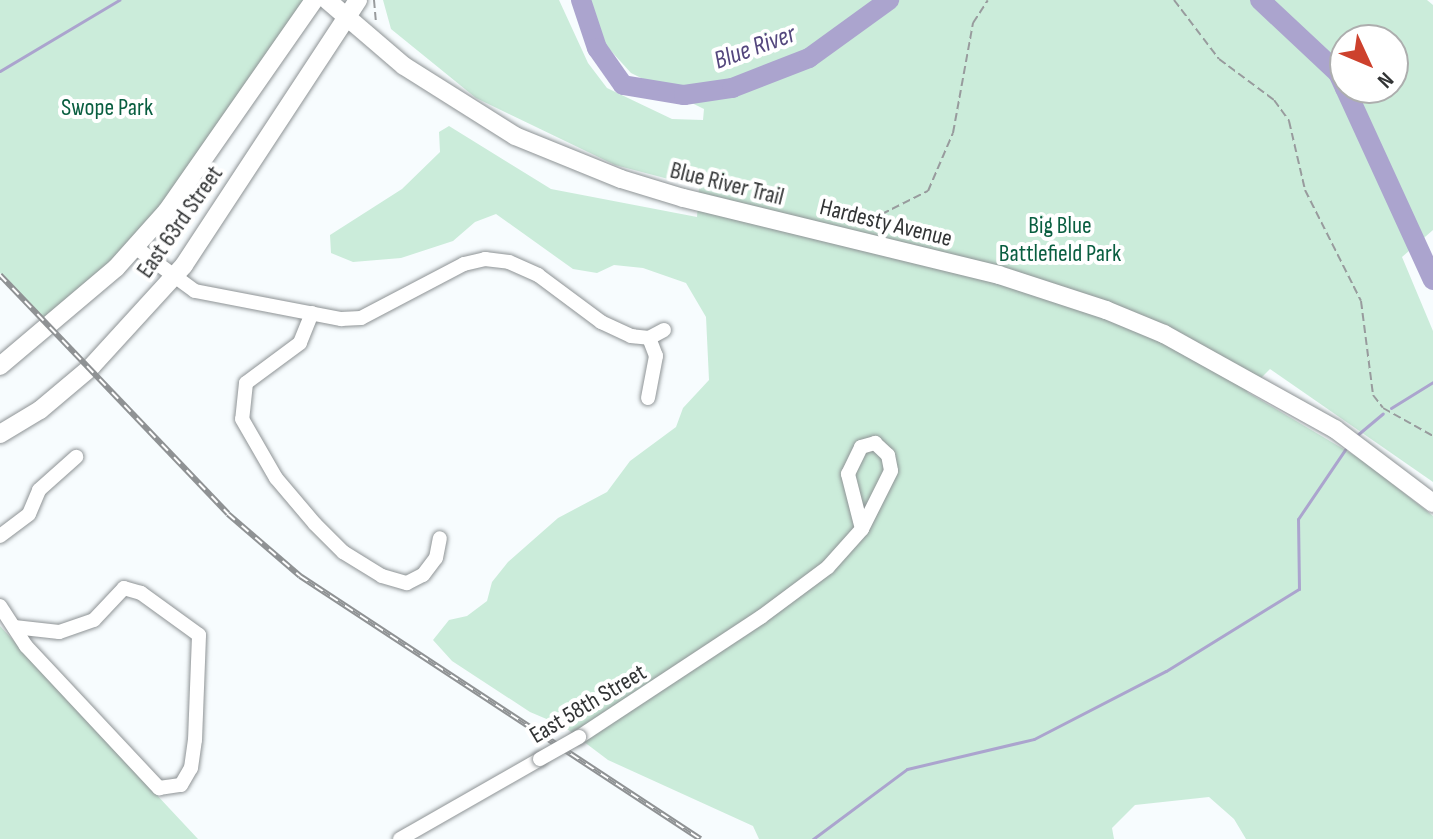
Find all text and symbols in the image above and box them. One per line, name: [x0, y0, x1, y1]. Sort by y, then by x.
water label: Blue River: [710, 19, 800, 77]
north arrow: [1329, 24, 1409, 104]
text: N: [1371, 66, 1399, 93]
park label: Swope Park: [61, 94, 153, 122]
street label: Blue River Trail: [667, 156, 787, 212]
street label: East 63rd Street: [131, 160, 229, 284]
street label: Hardesty Avenue: [817, 193, 955, 253]
park label: Big Blue Battlefield Park: [999, 212, 1121, 268]
street label: East 58th Street: [525, 658, 651, 750]

